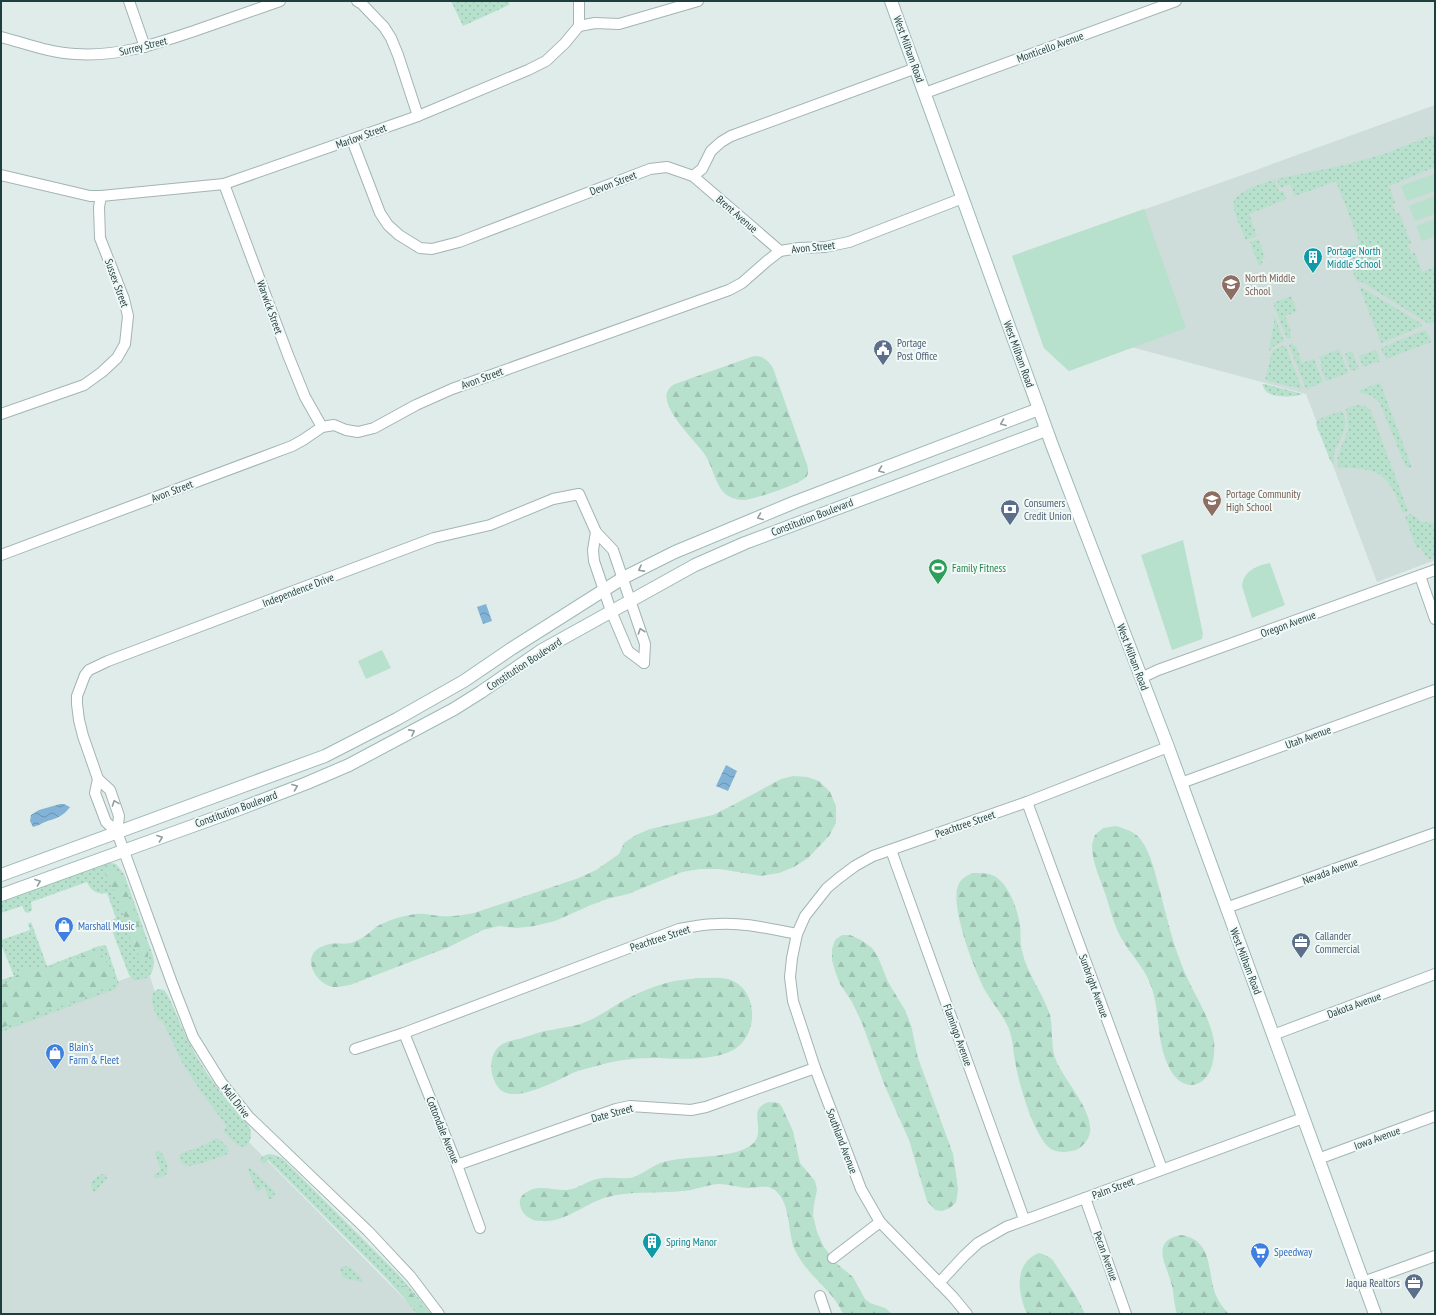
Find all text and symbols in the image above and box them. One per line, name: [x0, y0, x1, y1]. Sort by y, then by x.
street label: West Milham Road: [890, 14, 928, 85]
street label: Monticello Avenue: [1015, 28, 1086, 66]
street label: Surrey Street: [118, 33, 168, 59]
street label: Marlow Street: [334, 120, 388, 152]
street label: Devon Street: [588, 168, 638, 198]
street label: Brent Avenue: [713, 192, 761, 236]
street label: Avon Street: [790, 238, 836, 256]
place label: Portage North Middle School: [1327, 244, 1381, 271]
building icon: Portage North Middle School: [1302, 246, 1324, 274]
street label: Sussex Street: [102, 257, 132, 309]
place label: North Middle School: [1245, 271, 1296, 298]
school or university icon: North Middle School: [1220, 273, 1242, 301]
street label: Warwick Street: [254, 278, 286, 336]
street label: West Milham Road: [1000, 319, 1038, 390]
place label: Portage Post Office: [897, 336, 938, 363]
public building icon: Portage Post Office: [872, 338, 894, 366]
street label: Avon Street: [459, 364, 505, 392]
one-way arrow: [999, 419, 1006, 427]
one-way arrow: [878, 465, 885, 473]
street label: Avon Street: [149, 477, 195, 505]
place label: Portage Community High School: [1226, 487, 1301, 514]
school or university icon: Portage Community High School: [1201, 489, 1223, 517]
street label: Constitution Boulevard: [769, 495, 855, 539]
place label: Consumers Credit Union: [1024, 496, 1072, 523]
bank icon: Consumers Credit Union: [999, 498, 1021, 526]
one-way arrow: [757, 512, 764, 520]
sports icon: Family Fitness: [927, 557, 949, 585]
place label: Family Fitness: [952, 561, 1006, 575]
one-way arrow: [638, 564, 646, 572]
street label: Independence Drive: [260, 570, 336, 610]
street label: Oregon Avenue: [1258, 607, 1318, 640]
street label: West Milham Road: [1114, 622, 1152, 692]
one-way arrow: [637, 628, 646, 635]
street label: Constitution Boulevard: [484, 634, 564, 693]
street label: Utah Avenue: [1283, 722, 1333, 752]
one-way arrow: [408, 729, 415, 737]
one-way arrow: [291, 784, 298, 792]
street label: Constitution Boulevard: [193, 788, 279, 830]
one-way arrow: [111, 800, 119, 807]
street label: Peachtree Street: [933, 807, 997, 841]
one-way arrow: [156, 834, 163, 842]
street label: Nevada Avenue: [1300, 854, 1360, 887]
one-way arrow: [34, 878, 41, 886]
shop icon: Marshall Music: [53, 915, 75, 943]
place label: Marshall Music: [78, 919, 135, 933]
street label: Peachtree Street: [628, 922, 692, 954]
street label: West Milham Road: [1227, 926, 1265, 996]
place label: Callander Commercial: [1315, 929, 1360, 956]
office icon: Callander Commercial: [1290, 931, 1312, 959]
street label: Sunbright Avenue: [1076, 952, 1112, 1020]
street label: Dakota Avenue: [1325, 989, 1383, 1021]
street label: Flamingo Avenue: [940, 1002, 976, 1068]
place label: Blain's Farm & Fleet: [69, 1040, 119, 1067]
shop icon: Blain's Farm & Fleet: [44, 1042, 66, 1070]
street label: Mall Drive: [219, 1081, 254, 1121]
street label: Cottondale Avenue: [423, 1094, 463, 1166]
street label: Date Street: [590, 1101, 634, 1125]
street label: Southland Avenue: [823, 1107, 861, 1176]
street label: Iowa Avenue: [1352, 1123, 1402, 1153]
street label: Palm Street: [1090, 1174, 1136, 1202]
street label: Pecan Avenue: [1091, 1229, 1122, 1283]
building icon: Spring Manor: [641, 1231, 663, 1259]
place label: Spring Manor: [666, 1235, 717, 1249]
supermarket icon: Speedway: [1249, 1241, 1271, 1269]
place label: Speedway: [1274, 1245, 1313, 1259]
office icon: Jaqua Realtors: [1403, 1272, 1425, 1300]
place label: Jaqua Realtors: [1345, 1276, 1400, 1290]

